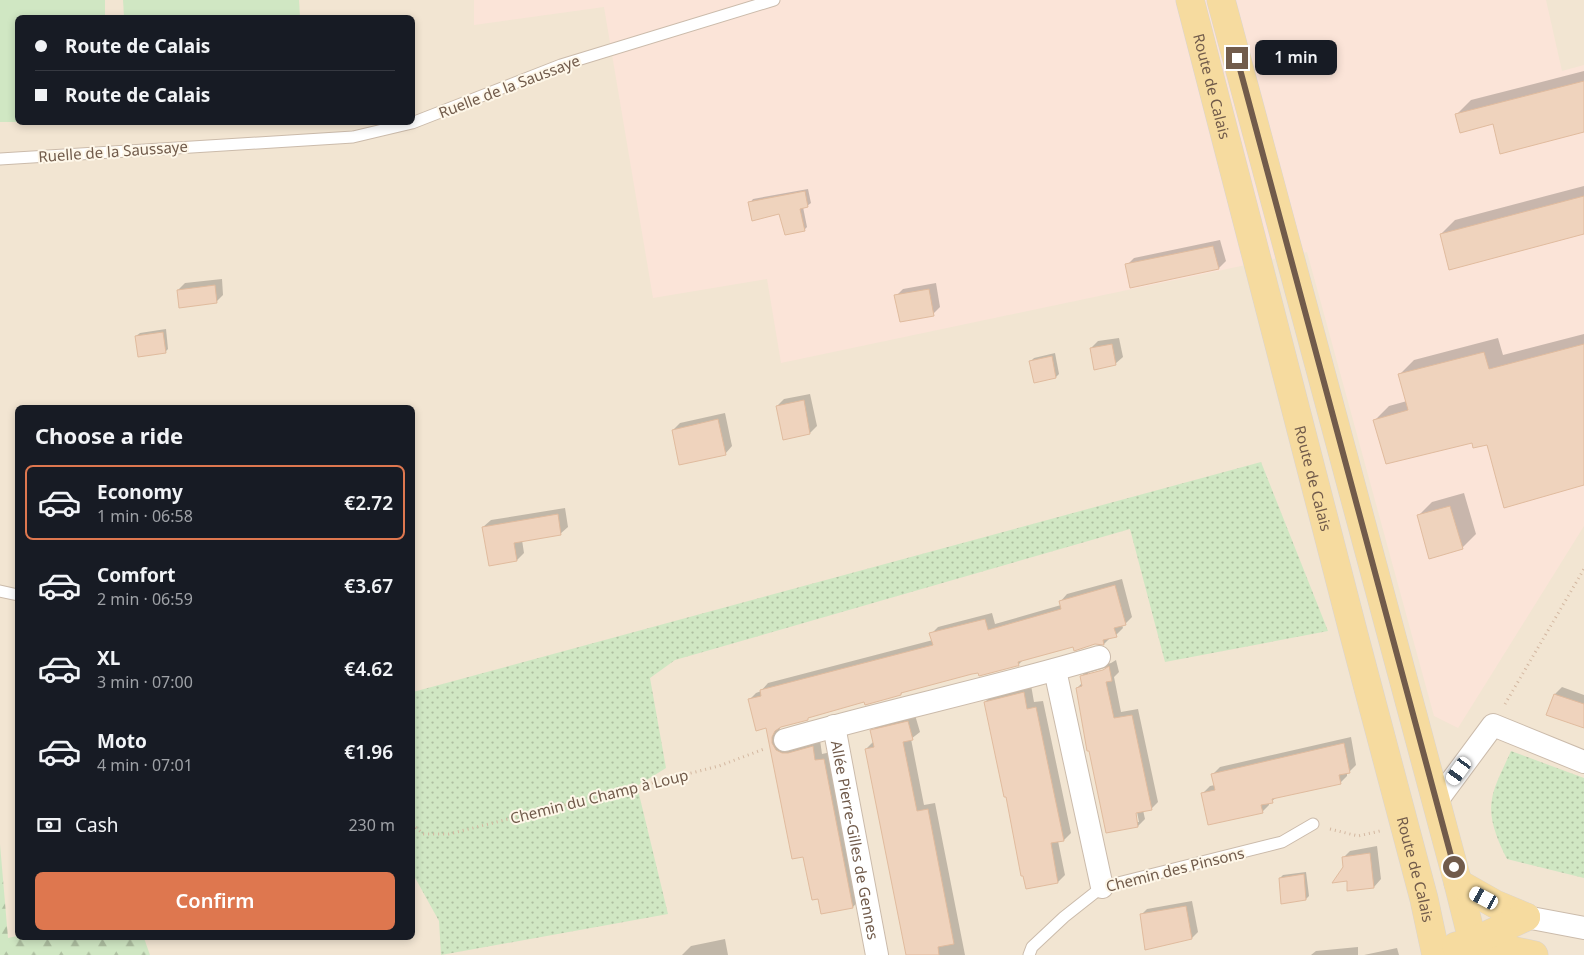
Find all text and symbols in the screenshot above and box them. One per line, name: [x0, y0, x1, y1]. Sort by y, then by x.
street label: Route de Calais: [1189, 31, 1235, 141]
text: Route de Calais: [65, 33, 210, 59]
callout: 1 min: [1254, 40, 1337, 76]
text: 1 min: [1274, 46, 1318, 68]
route end: [1226, 47, 1248, 69]
street label: Ruelle de la Saussaye: [436, 50, 582, 122]
text: Route de Calais: [65, 82, 210, 108]
street label: Ruelle de la Saussaye: [38, 136, 188, 166]
text: Choose a ride: [35, 420, 183, 450]
street label: Route de Calais: [1290, 423, 1337, 533]
text: Economy: [97, 479, 183, 505]
icon: car: [37, 480, 82, 525]
text: €2.72: [344, 490, 393, 516]
text: 1 min · 06:58: [97, 505, 193, 527]
text: Comfort: [97, 562, 176, 588]
icon: car: [37, 563, 82, 608]
text: €3.67: [344, 573, 393, 599]
text: 2 min · 06:59: [97, 588, 193, 610]
text: XL: [97, 645, 120, 671]
icon: car: [37, 646, 82, 691]
text: €4.62: [344, 656, 393, 682]
text: 3 min · 07:00: [97, 671, 193, 693]
text: Moto: [97, 728, 147, 754]
icon: car: [37, 729, 82, 774]
text: €1.96: [344, 739, 393, 765]
street label: Allée Pierre-Gilles de Gennes: [827, 739, 884, 941]
text: 4 min · 07:01: [97, 754, 193, 776]
car: [1444, 754, 1473, 788]
street label: Chemin du Champ à Loup: [508, 764, 690, 828]
icon: cash: [35, 811, 63, 839]
text: Cash: [75, 812, 119, 838]
text: 230 m: [348, 814, 395, 836]
street label: Route de Calais: [1393, 814, 1439, 924]
street label: Chemin des Pinsons: [1104, 842, 1246, 896]
route start: [1443, 856, 1465, 878]
button: Confirm: [35, 872, 395, 930]
car: [1467, 884, 1500, 912]

